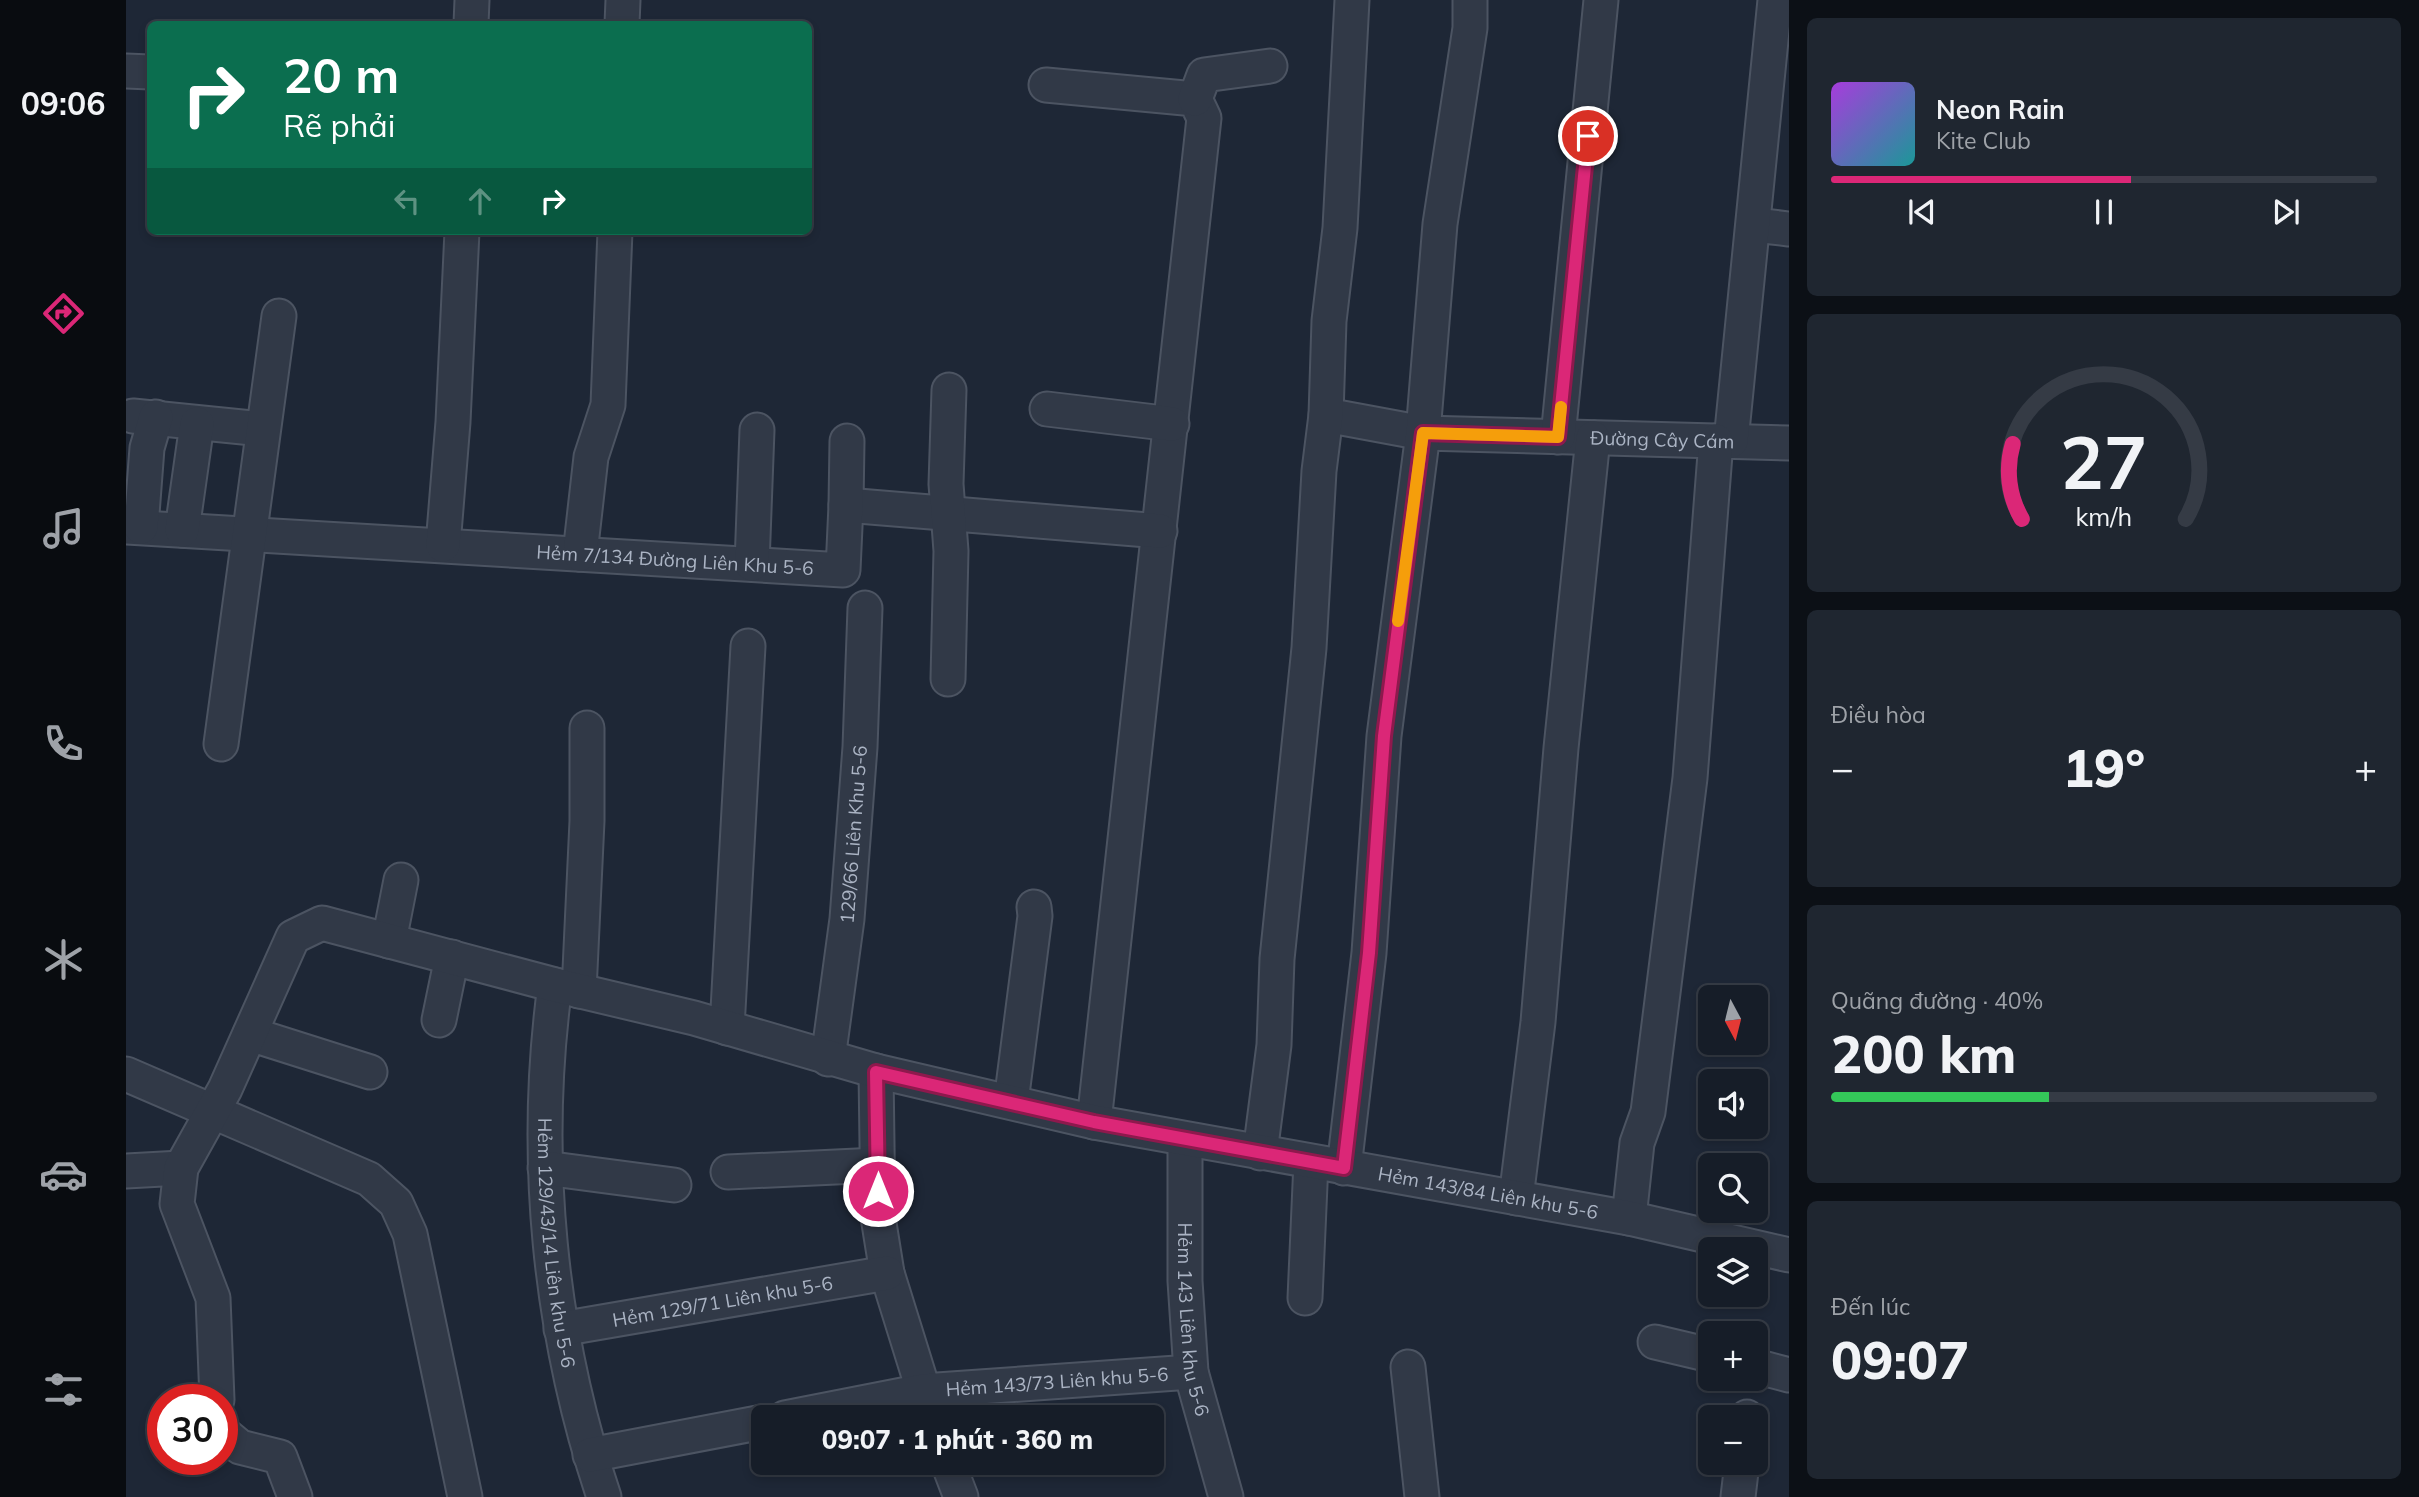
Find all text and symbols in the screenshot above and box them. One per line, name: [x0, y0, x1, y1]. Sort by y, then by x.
text: 20 m: [283, 44, 399, 105]
icon: right: [168, 49, 259, 140]
text: 09:06: [21, 83, 105, 123]
text: Neon Rain: [1936, 93, 2065, 126]
text: Rẽ phải: [283, 105, 395, 145]
pin: [1558, 106, 1618, 166]
icon: arrive: [1569, 117, 1607, 155]
text: Kite Club: [1936, 126, 2031, 155]
icon: left: [388, 182, 426, 220]
icon: ahead: [461, 182, 499, 220]
icon: right: [534, 182, 572, 220]
icon: previous: [1903, 193, 1941, 231]
icon: pause: [2085, 193, 2123, 231]
icon: next: [2267, 193, 2305, 231]
icon: directions: [39, 289, 88, 338]
text: 27: [2060, 416, 2148, 507]
street label: Đường Cây Cám: [1590, 426, 1735, 454]
text: km/h: [2076, 500, 2132, 531]
icon: music: [39, 504, 88, 553]
street label: Hẻm 7/134 Đường Liên Khu 5-6: [536, 540, 814, 580]
text: Điều hòa: [1831, 700, 1926, 729]
icon: phone: [39, 719, 88, 768]
text: 19°: [2063, 735, 2145, 800]
street label: 129/66 Liên Khu 5-6: [835, 744, 872, 925]
text: −: [1831, 744, 1854, 792]
text: +: [2354, 744, 2377, 792]
icon: climate: [39, 935, 88, 984]
north arrow: [1698, 985, 1768, 1055]
map controls: [1698, 985, 1768, 1475]
text: Quãng đường · 40%: [1831, 986, 2043, 1015]
text: 200 km: [1831, 1021, 2016, 1086]
button: sound: [1698, 1069, 1768, 1139]
street label: Hẻm 129/43/14 Liên khu 5-6: [533, 1118, 581, 1370]
icon: car: [39, 1150, 88, 1199]
button: search: [1698, 1153, 1768, 1223]
position arrow: [841, 1154, 915, 1228]
street label: Hẻm 143/84 Liên khu 5-6: [1376, 1161, 1600, 1224]
street label: Hẻm 143 Liên khu 5-6: [1173, 1223, 1215, 1419]
button: layers: [1698, 1237, 1768, 1307]
street label: Hẻm 129/71 Liên khu 5-6: [611, 1271, 835, 1332]
text: Đến lúc: [1831, 1292, 1910, 1321]
button: +: [1698, 1321, 1768, 1391]
text: 09:07: [1831, 1327, 1969, 1392]
street label: Hẻm 143/73 Liên khu 5-6: [945, 1362, 1169, 1401]
icon: filters: [39, 1365, 88, 1414]
speed limit sign: 30: [147, 1384, 238, 1475]
button: −: [1698, 1405, 1768, 1475]
text: 09:07 · 1 phút · 360 m: [822, 1423, 1093, 1456]

